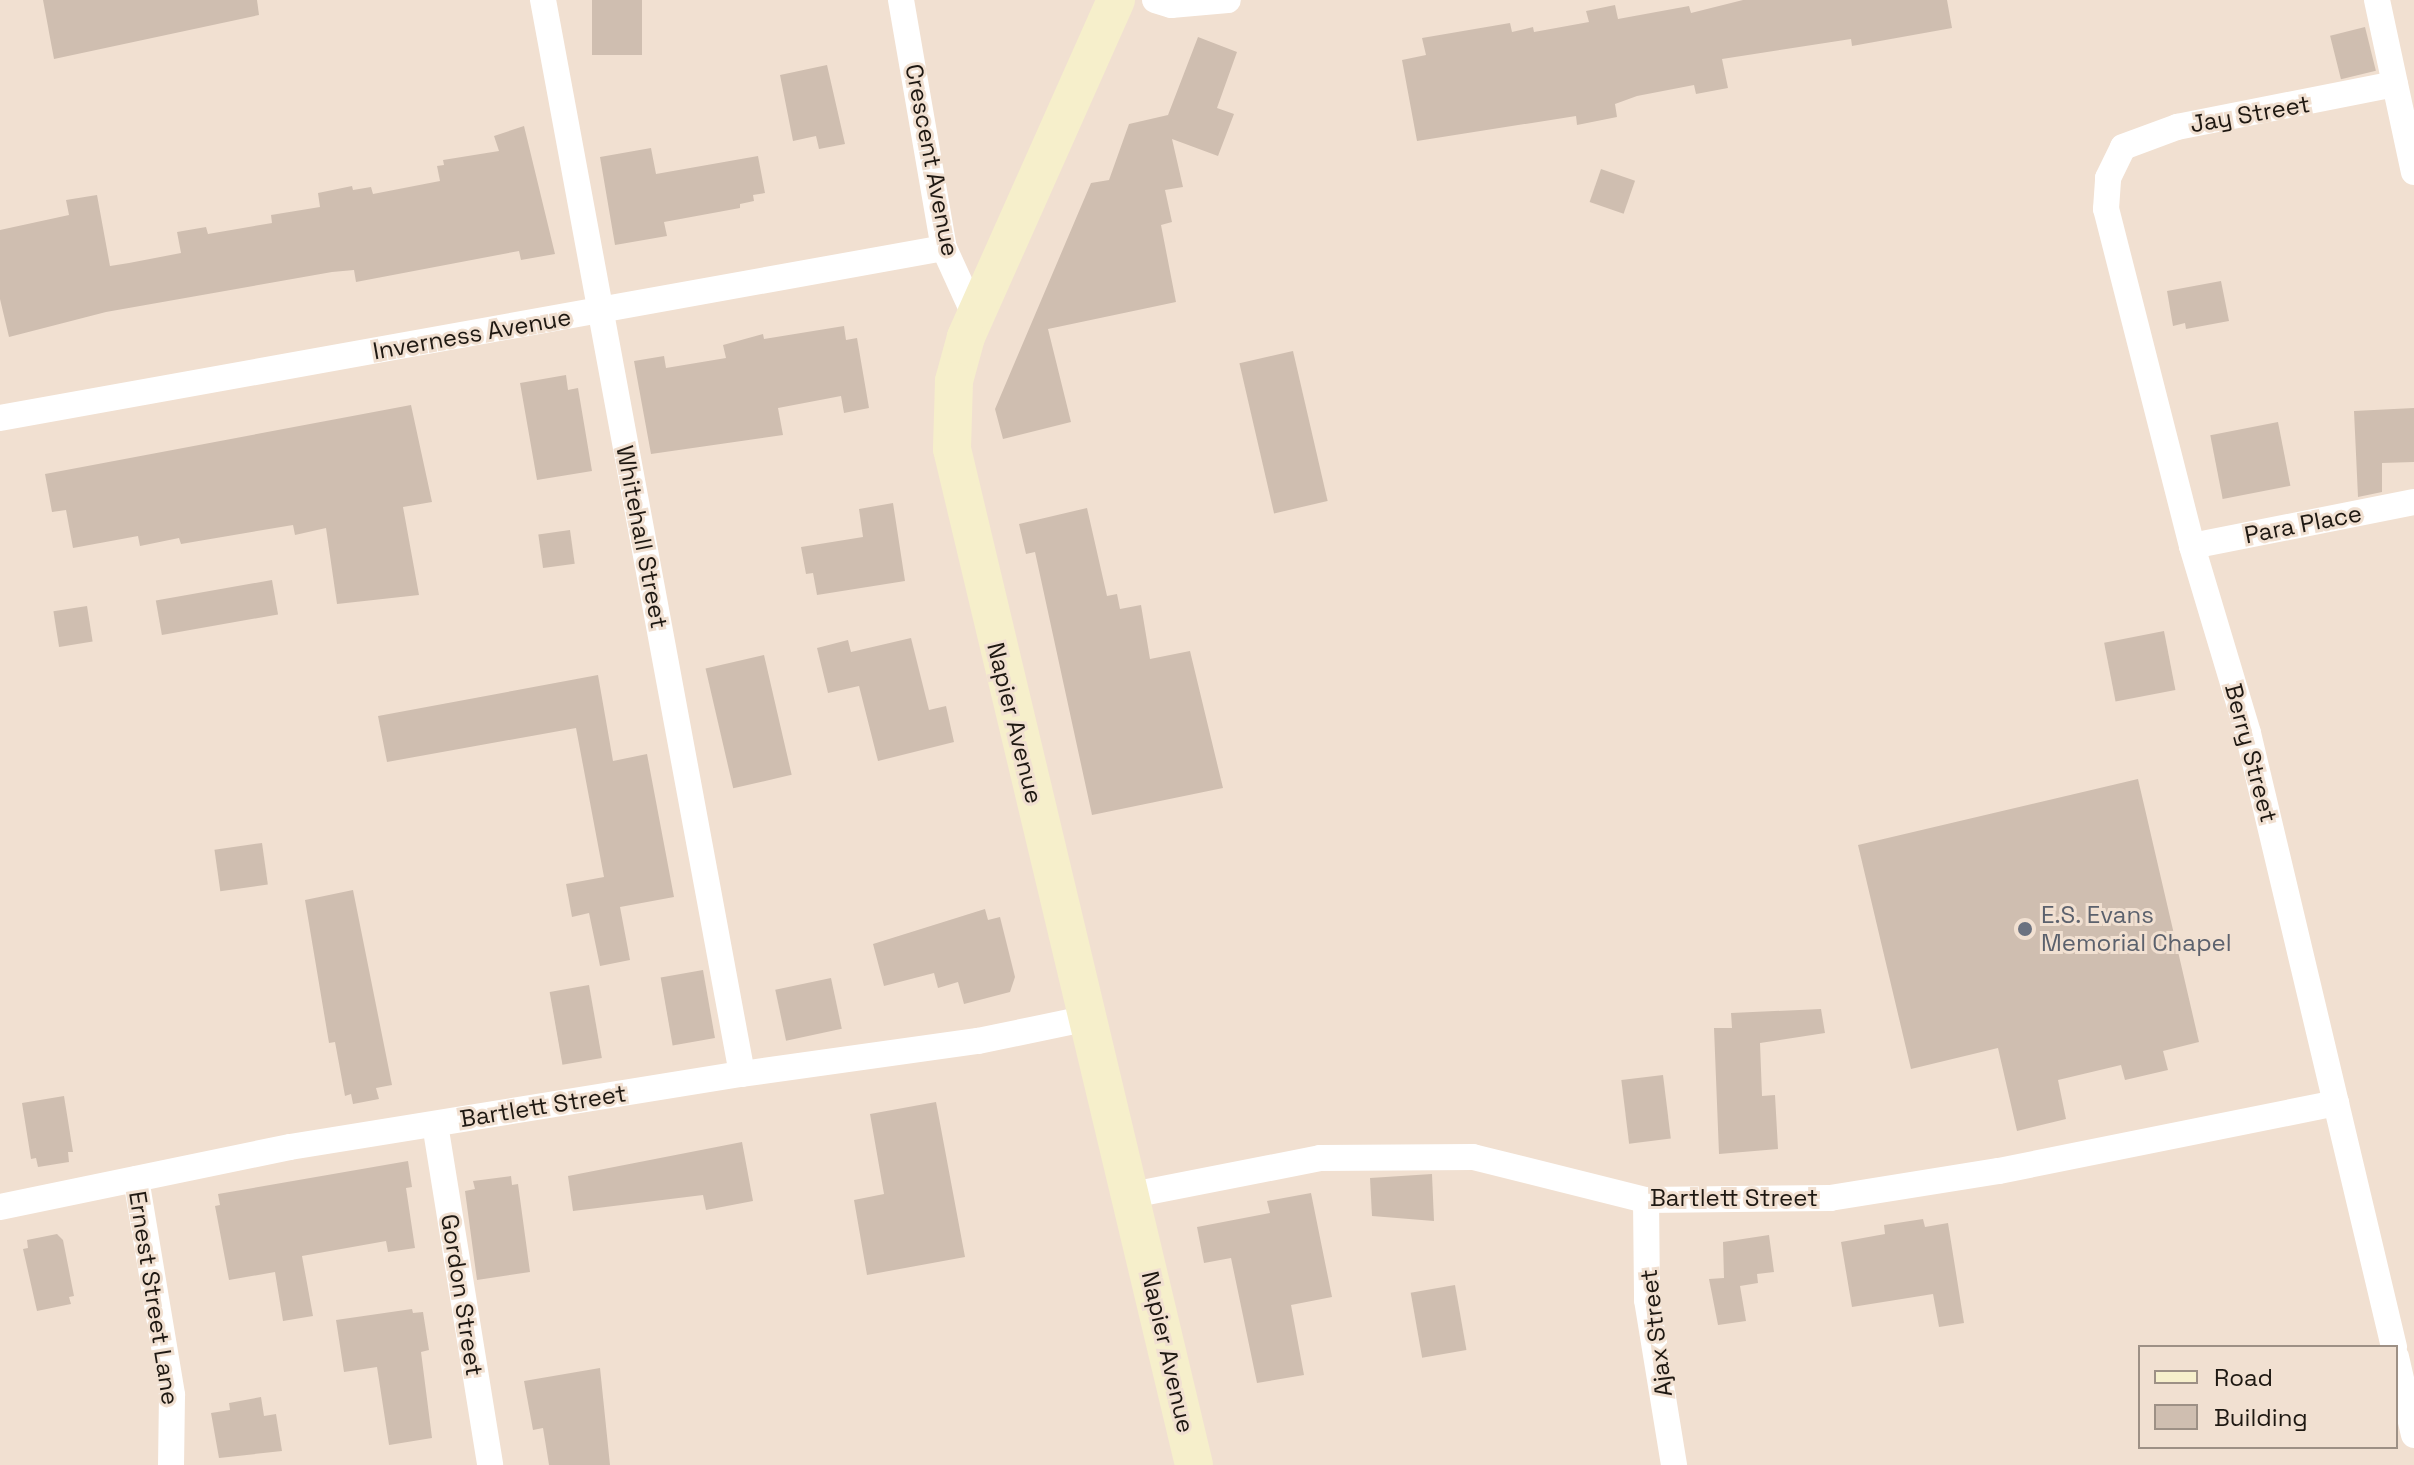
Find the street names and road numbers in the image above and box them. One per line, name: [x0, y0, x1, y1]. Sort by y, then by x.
street label: Crescent Avenue: [899, 61, 965, 259]
street label: Jay Street: [2188, 89, 2312, 139]
street label: Inverness Avenue: [371, 302, 573, 366]
street label: Whitehall Street: [610, 443, 674, 631]
street label: Para Place: [2242, 499, 2364, 549]
street label: Napier Avenue: [981, 639, 1049, 807]
street label: Berry Street: [2219, 681, 2283, 825]
street label: Bartlett Street: [458, 1079, 628, 1133]
street label: Bartlett Street: [1650, 1184, 1818, 1212]
street label: Ernest Street Lane: [123, 1189, 185, 1407]
street label: Gordon Street: [435, 1212, 489, 1378]
street label: Ajax Street: [1634, 1267, 1678, 1399]
street label: Napier Avenue: [1135, 1268, 1201, 1436]

